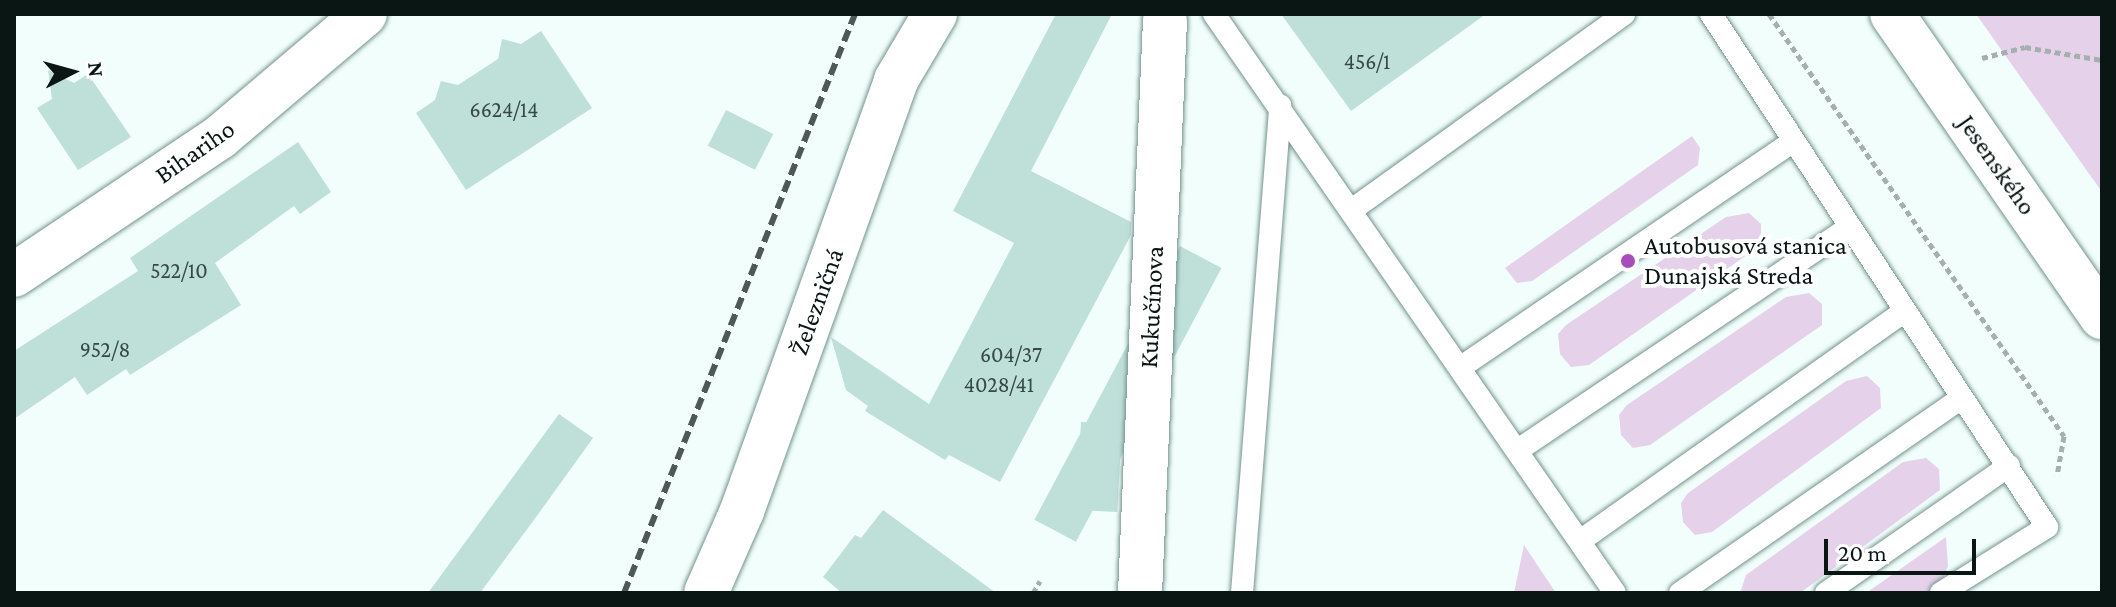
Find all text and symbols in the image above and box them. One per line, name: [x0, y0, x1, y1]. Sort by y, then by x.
north arrow: [32, 32, 112, 112]
house number: 456/1: [1344, 49, 1390, 75]
text: N: [83, 61, 110, 78]
house number: 6624/14: [470, 97, 538, 123]
street label: Jesenského: [1951, 109, 2043, 221]
street label: Bihariho: [149, 113, 241, 191]
place label: Autobusová stanica Dunajská Streda: [1644, 230, 1847, 292]
street label: Železničná: [783, 244, 851, 360]
street label: Kukučínova: [1133, 245, 1171, 369]
marker: Autobusová stanica Dunajská Streda: [1619, 252, 1637, 270]
house number: 522/10: [150, 258, 208, 284]
house number: 952/8: [80, 337, 130, 363]
house number: 604/37: [980, 342, 1042, 368]
house number: 4028/41: [964, 372, 1034, 398]
scale bar: [1828, 523, 1980, 573]
text: 20 m: [1838, 539, 1887, 566]

